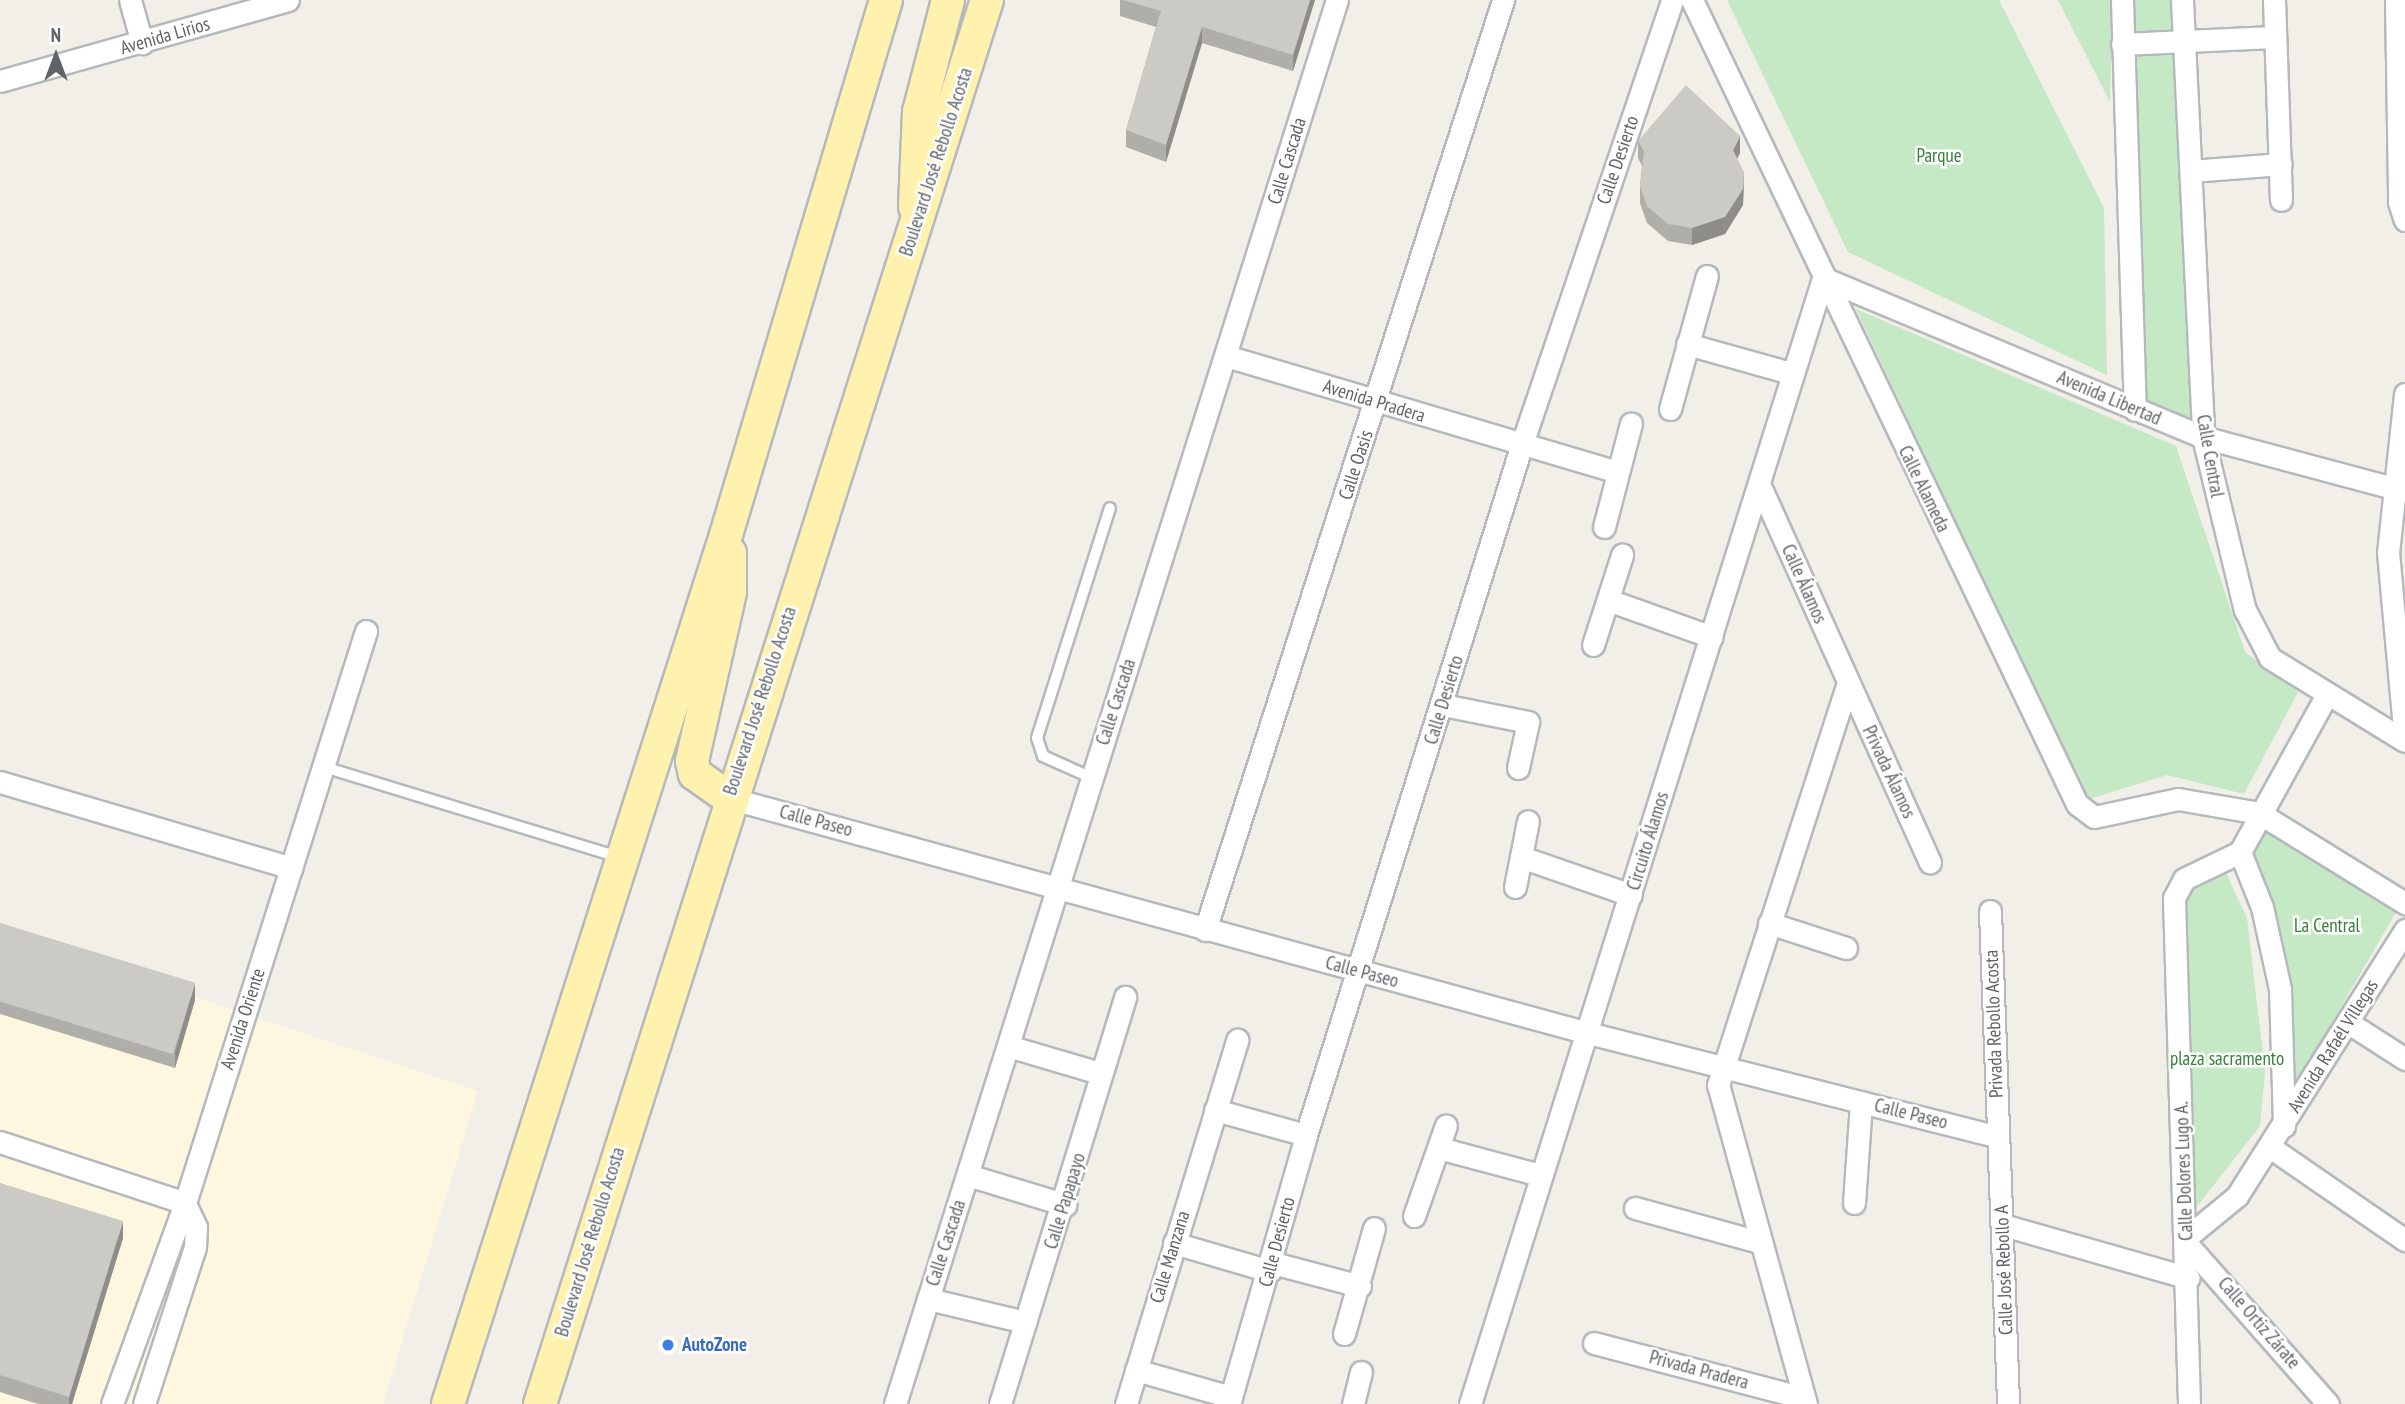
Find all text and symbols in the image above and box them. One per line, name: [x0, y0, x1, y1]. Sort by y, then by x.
street label: Avenida Lirios: [118, 12, 212, 60]
north arrow: [21, 21, 91, 91]
text: N: [51, 23, 61, 47]
street label: Boulevard José Rebollo Acosta: [895, 65, 977, 259]
street label: Calle Desierto: [1592, 113, 1644, 207]
street label: Calle Cascada: [1263, 115, 1311, 207]
park label: Parque: [1916, 145, 1962, 167]
street label: Avenida Libertad: [2054, 366, 2164, 430]
street label: Avenida Pradera: [1320, 375, 1428, 427]
street label: Calle Central: [2192, 413, 2228, 499]
street label: Calle Oasis: [1334, 427, 1378, 503]
street label: Calle Alameda: [1893, 442, 1955, 536]
street label: Calle Álamos: [1776, 541, 1832, 627]
street label: Boulevard José Rebollo Acosta: [719, 604, 801, 798]
street label: Calle Desierto: [1420, 653, 1468, 747]
street label: Calle Cascada: [1091, 656, 1141, 748]
street label: Privada Álamos: [1857, 722, 1921, 822]
street label: Circuito Álamos: [1622, 789, 1674, 893]
street label: Calle Paseo: [777, 800, 855, 842]
park label: La Central: [2294, 915, 2360, 937]
street label: Privada Rebollo Acosta: [1980, 949, 2008, 1099]
street label: Calle Paseo: [1323, 951, 1401, 993]
street label: Avenida Oriente: [216, 966, 270, 1072]
street label: Avenida Rafaél Villegas: [2283, 975, 2383, 1117]
park label: plaza sacramento: [2170, 1048, 2284, 1070]
street label: Calle Paseo: [1872, 1094, 1950, 1134]
street label: Calle Dolores Lugo A.: [2170, 1101, 2198, 1241]
street label: Boulevard José Rebollo Acosta: [550, 1144, 630, 1340]
street label: Calle Papapayo: [1040, 1150, 1090, 1252]
street label: Calle Desierto: [1254, 1195, 1300, 1289]
street label: Calle Cascada: [921, 1197, 971, 1289]
street label: Calle José Rebollo A: [1990, 1204, 2018, 1336]
street label: Calle Manzana: [1145, 1208, 1195, 1306]
street label: Calle Ortiz Zárate: [2213, 1272, 2305, 1374]
place label: AutoZone: [682, 1334, 747, 1356]
marker: AutoZone: [660, 1337, 676, 1353]
street label: Privada Pradera: [1647, 1346, 1751, 1394]

